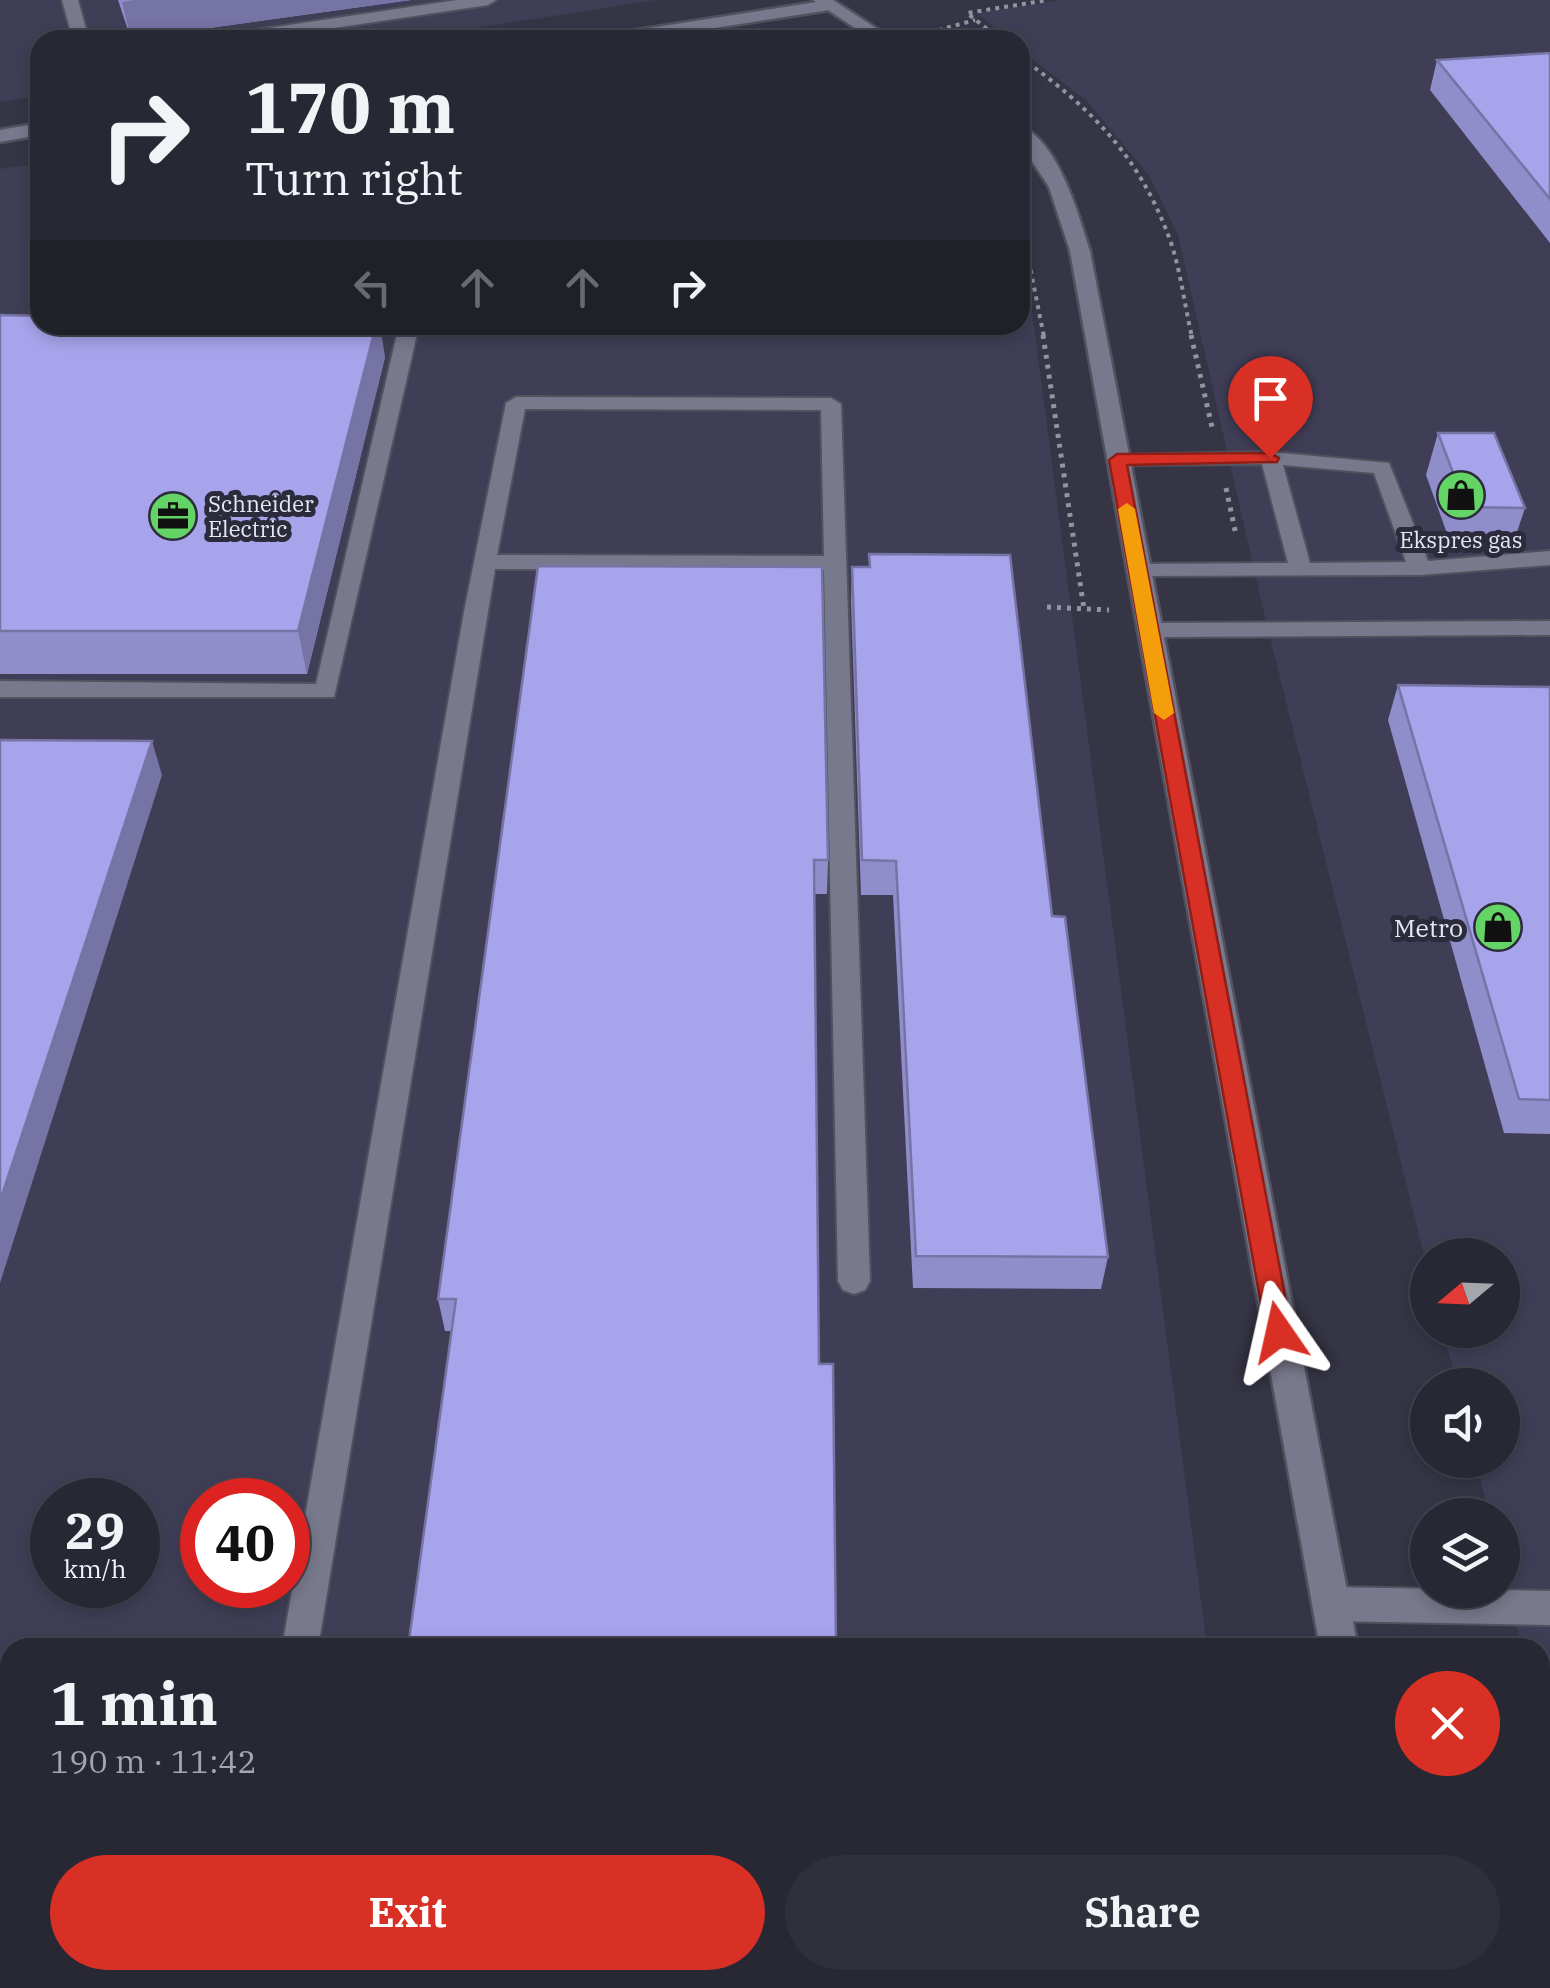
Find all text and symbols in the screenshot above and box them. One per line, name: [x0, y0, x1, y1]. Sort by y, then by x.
text: 170 m: [245, 61, 455, 152]
icon: right: [80, 70, 210, 200]
text: Turn right: [245, 149, 463, 207]
icon: left: [345, 260, 400, 315]
icon: ahead: [450, 260, 505, 315]
icon: ahead: [555, 260, 610, 315]
icon: right: [660, 260, 715, 315]
pin: [1228, 356, 1313, 459]
icon: arrive: [1243, 371, 1298, 426]
shop icon: Ekspres gas: [1435, 469, 1487, 521]
place label: Schneider Electric: [208, 489, 314, 543]
office icon: Schneider Electric: [147, 490, 199, 542]
place label: Ekspres gas: [1399, 525, 1523, 554]
shop icon: Metro: [1472, 901, 1524, 953]
place label: Metro: [1394, 911, 1463, 944]
north arrow: [1410, 1238, 1520, 1348]
map controls: [1410, 1238, 1520, 1608]
position arrow: [1227, 1280, 1331, 1384]
button: sound: [1410, 1368, 1520, 1478]
speed limit sign: 40: [180, 1478, 310, 1608]
text: 29: [65, 1498, 125, 1563]
button: layers: [1410, 1498, 1520, 1608]
text: km/h: [63, 1552, 127, 1585]
text: 1 min: [50, 1663, 218, 1742]
button: close: [1395, 1671, 1500, 1776]
text: 190 m · 11:42: [50, 1740, 257, 1782]
button: Exit: [50, 1855, 765, 1970]
button: Share: [785, 1855, 1500, 1970]

